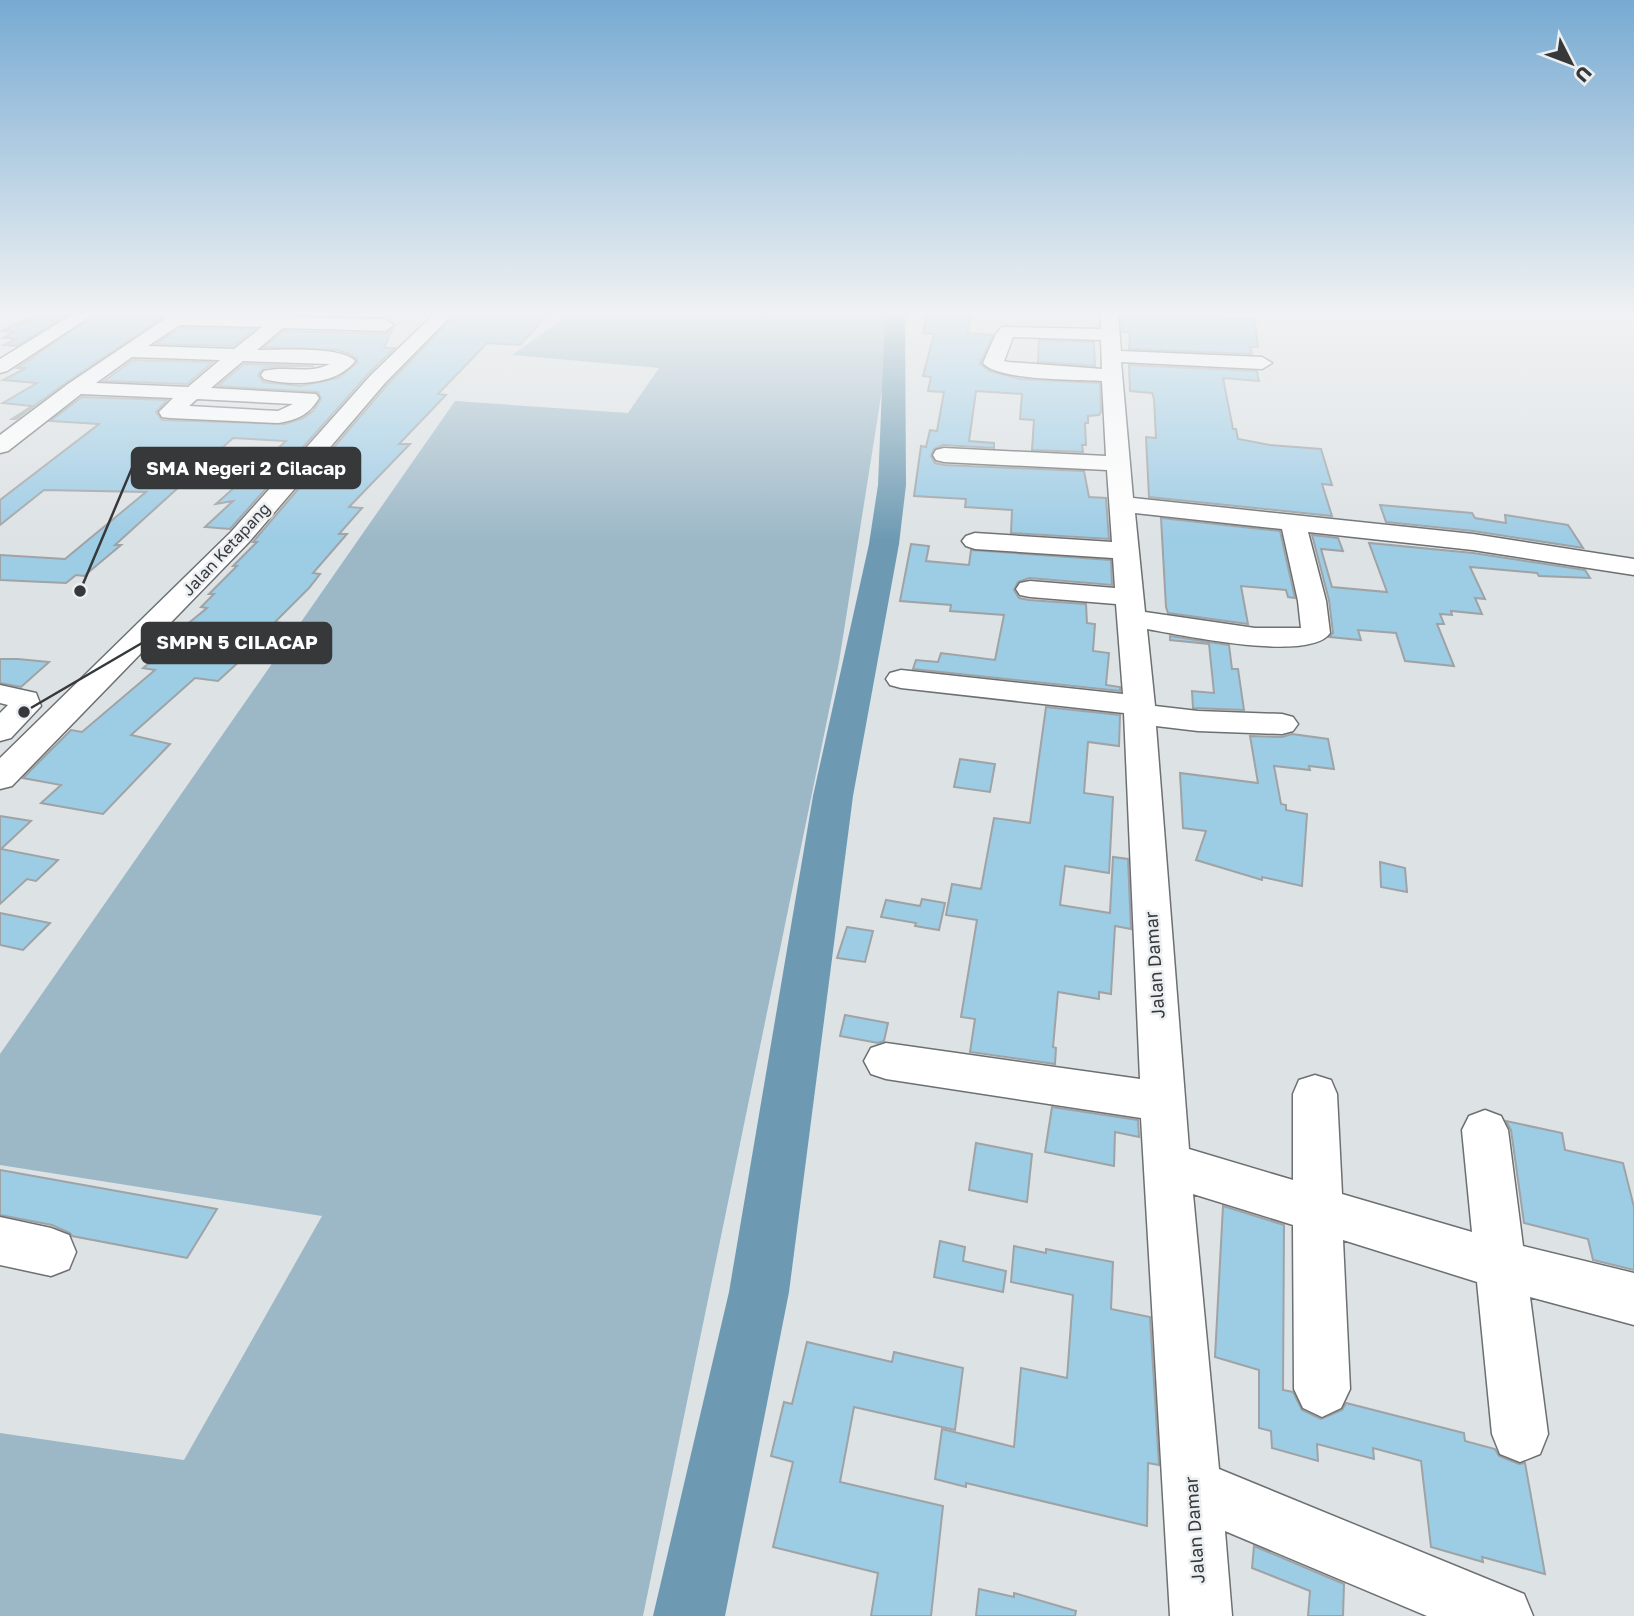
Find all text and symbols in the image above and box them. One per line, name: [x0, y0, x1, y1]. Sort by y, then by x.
north arrow: [1536, 28, 1606, 98]
text: U: [1571, 62, 1597, 88]
callout: SMA Negeri 2 Cilacap: [132, 448, 360, 488]
text: SMA Negeri 2 Cilacap: [146, 456, 346, 479]
street label: Jalan Ketapang: [178, 498, 274, 600]
callout: SMPN 5 CILACAP: [142, 623, 331, 663]
text: SMPN 5 CILACAP: [156, 630, 318, 653]
street label: Jalan Damar: [1139, 911, 1169, 1019]
street label: Jalan Damar: [1179, 1476, 1209, 1584]

